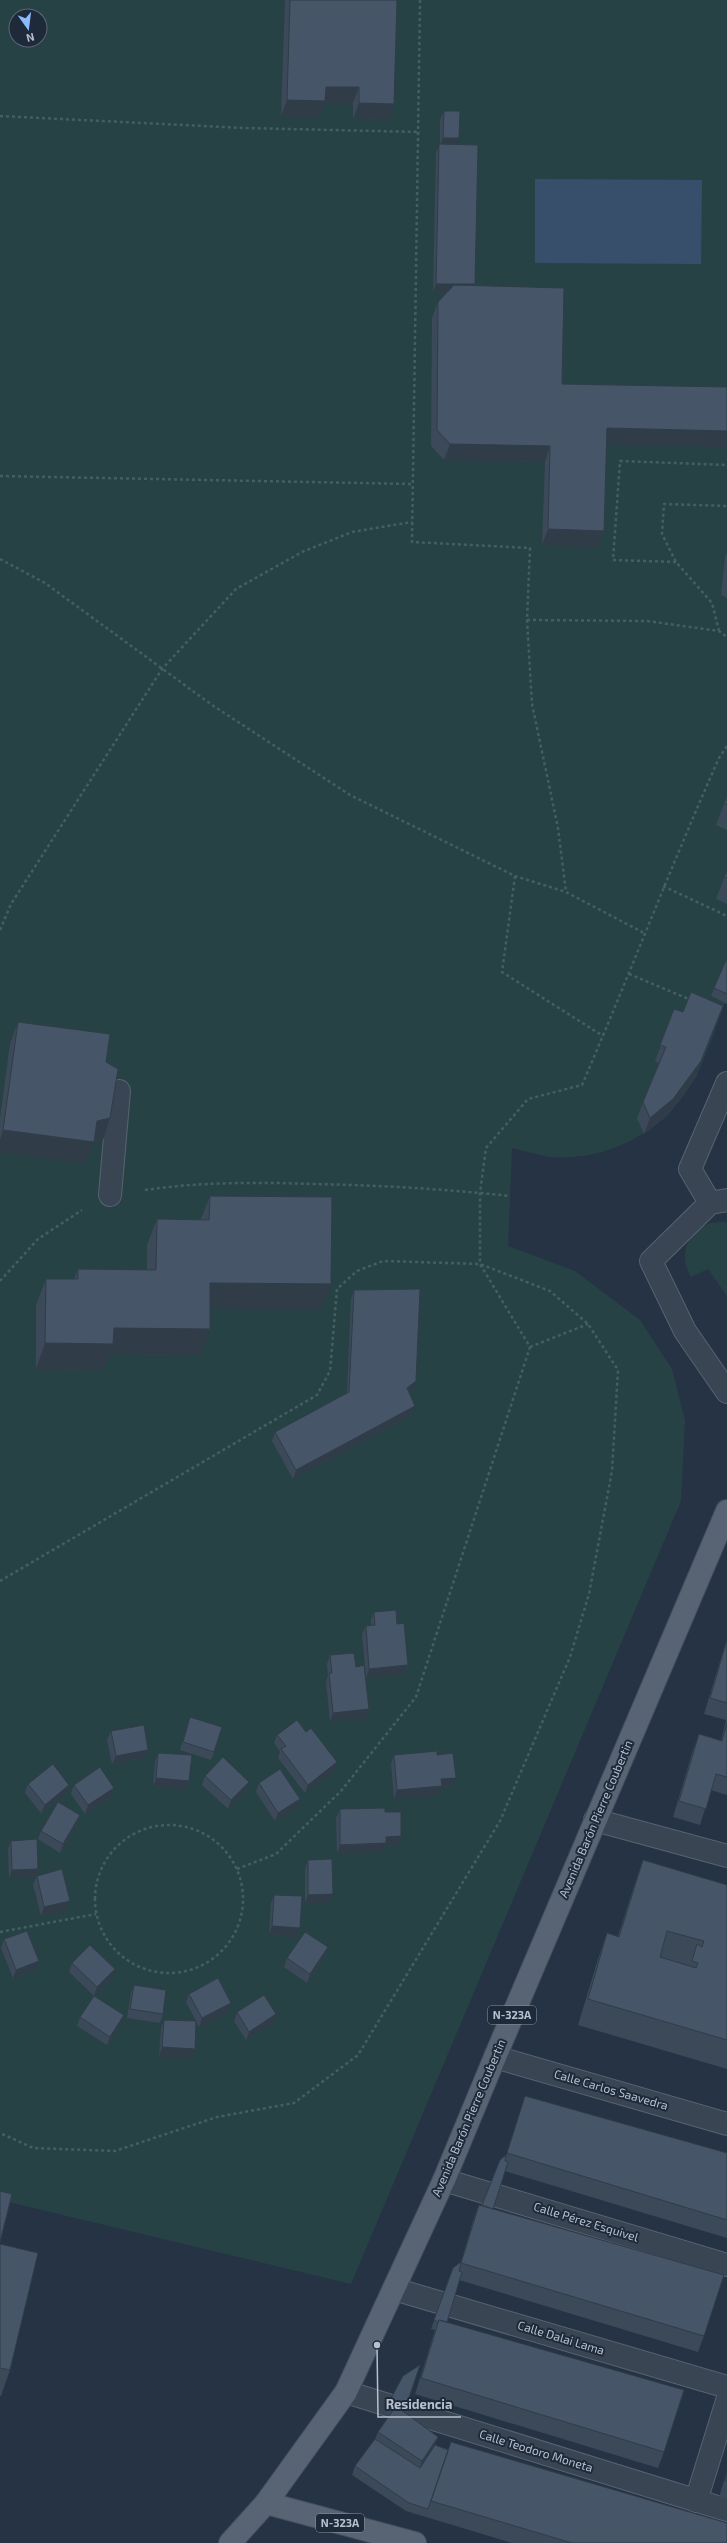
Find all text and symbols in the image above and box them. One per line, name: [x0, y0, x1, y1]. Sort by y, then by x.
north arrow: [8, 8, 48, 48]
text: N: [25, 31, 36, 45]
street label: Avenida Barón Pierre Coubertin: [556, 1738, 635, 1899]
road number: N-323A: [488, 2006, 536, 2024]
street label: Avenida Barón Pierre Coubertin: [429, 2037, 508, 2198]
street label: Calle Carlos Saavedra: [553, 2066, 670, 2112]
street label: Calle Pérez Esquivel: [532, 2198, 641, 2244]
street label: Calle Dalai Lama: [516, 2317, 606, 2357]
callout: Residencia: [378, 2392, 461, 2417]
text: Residencia: [386, 2396, 452, 2412]
street label: Calle Teodoro Moneta: [478, 2426, 595, 2474]
road number: N-323A: [316, 2514, 364, 2532]

